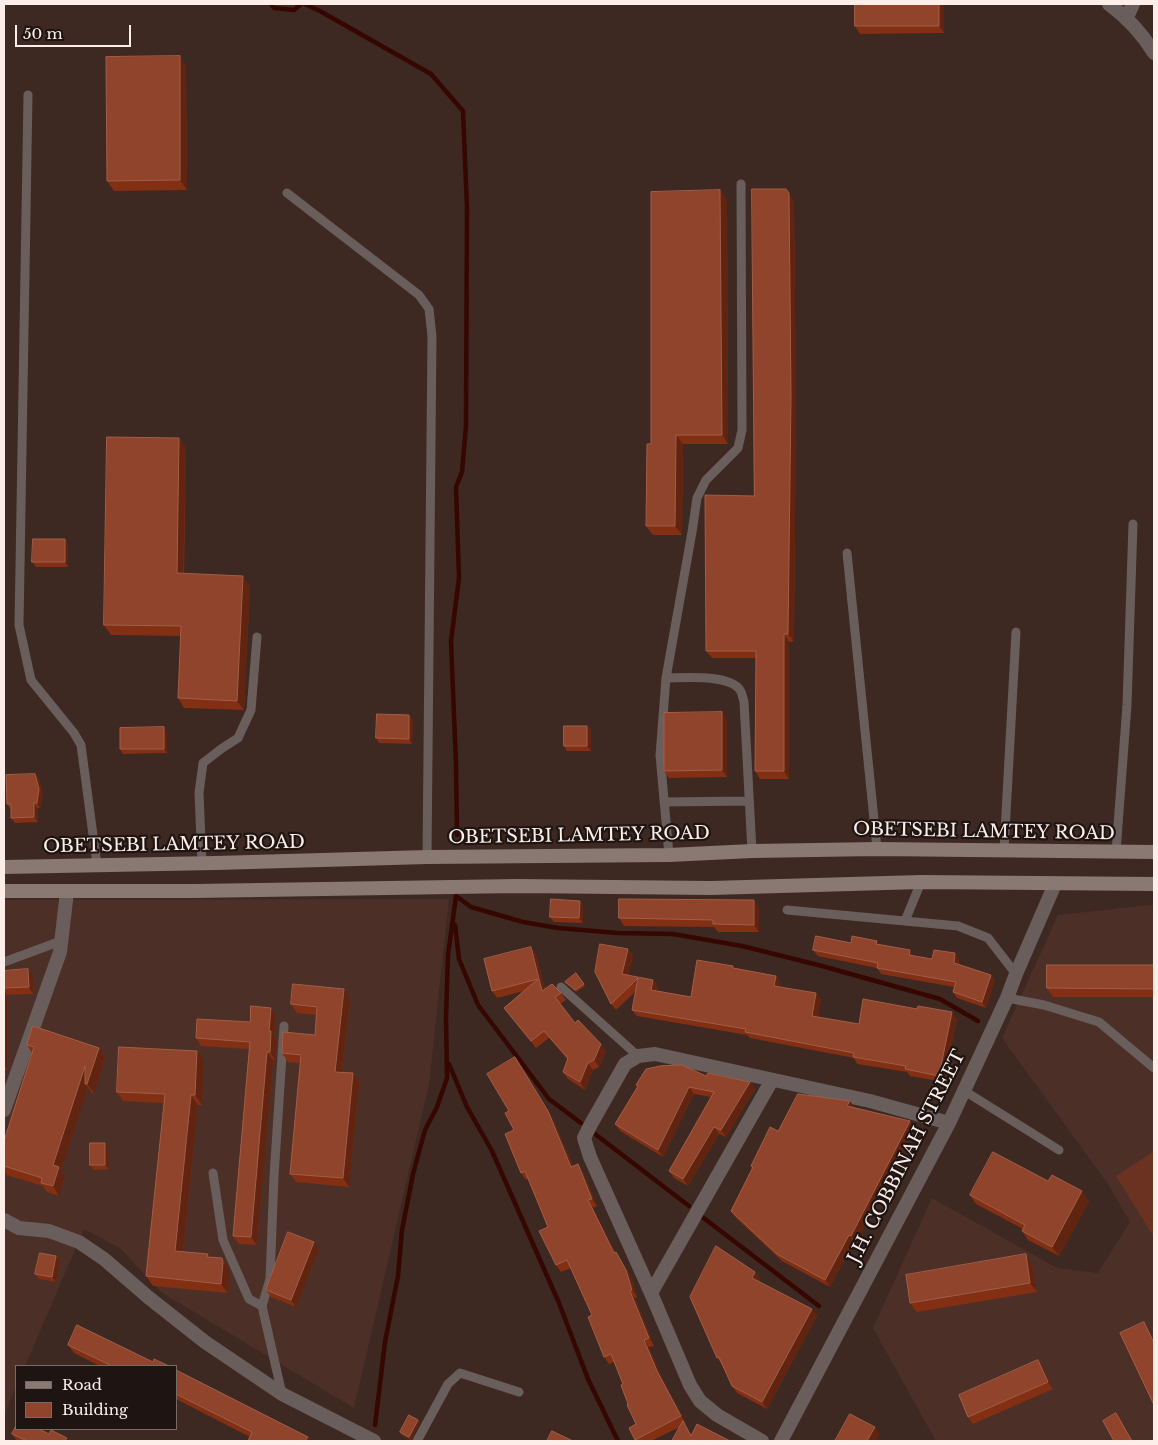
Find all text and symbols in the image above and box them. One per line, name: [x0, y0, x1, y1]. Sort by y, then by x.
scale bar: [18, 15, 134, 47]
text: 50 m: [23, 24, 63, 43]
street label: OBETSEBI LAMTEY ROAD: [853, 819, 1115, 845]
street label: OBETSEBI LAMTEY ROAD: [448, 823, 710, 849]
street label: OBETSEBI LAMTEY ROAD: [43, 832, 305, 858]
street label: J.H. COBBINAH STREET: [844, 1047, 970, 1267]
legend: [15, 1365, 178, 1430]
text: Road: [62, 1375, 102, 1394]
text: Building: [62, 1400, 128, 1419]

